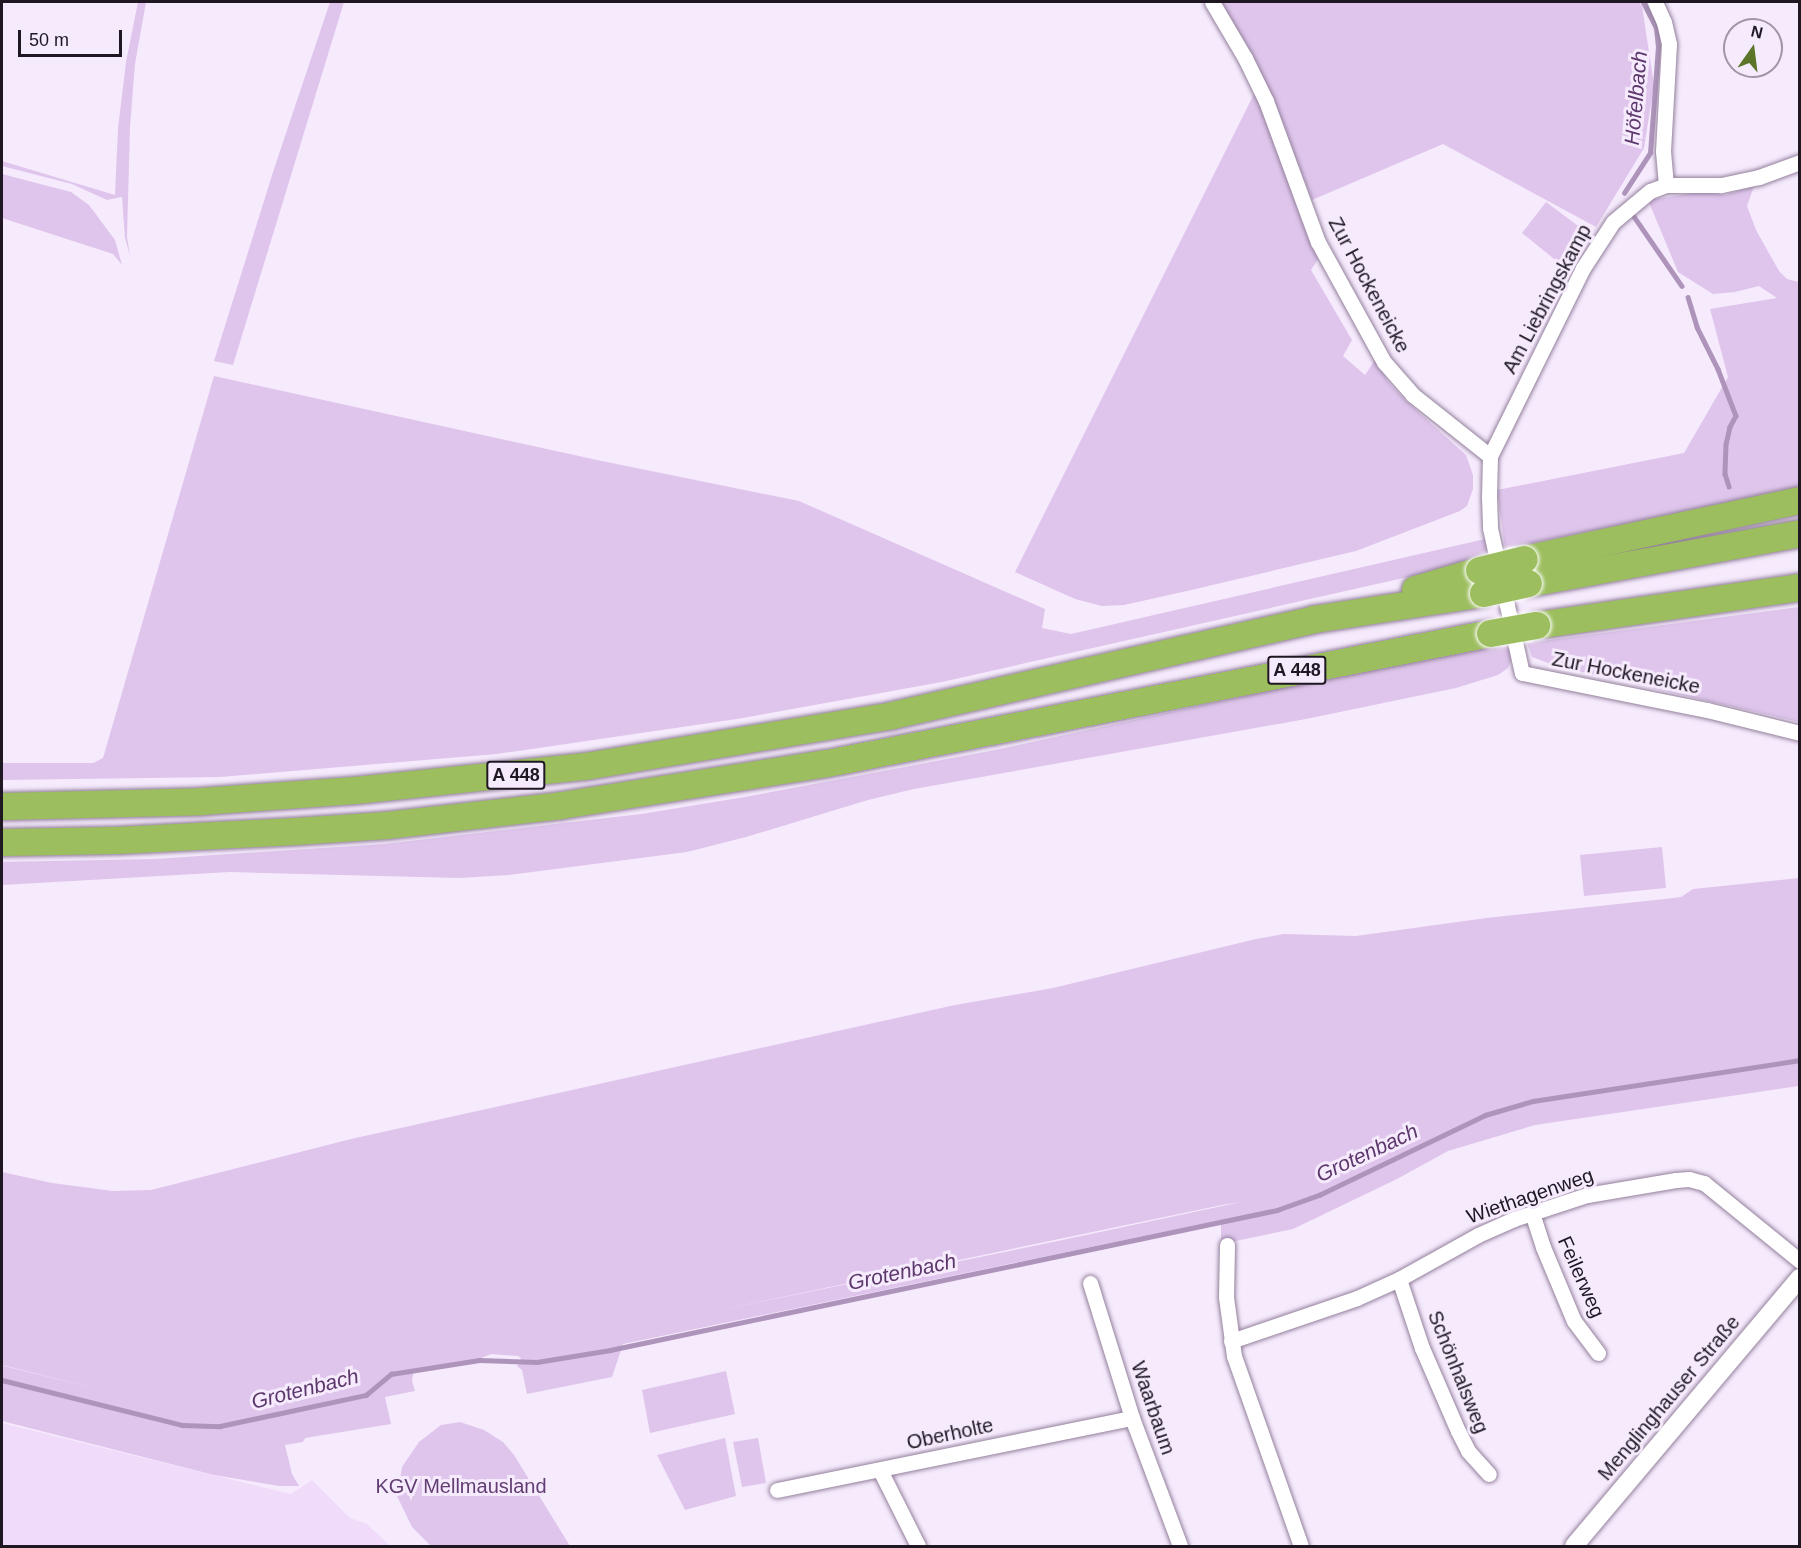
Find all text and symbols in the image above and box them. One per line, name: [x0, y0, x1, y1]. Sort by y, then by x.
scale bar: [21, 18, 124, 56]
north arrow: [1723, 18, 1783, 78]
text: N: [1749, 22, 1765, 42]
text: 50 m: [29, 30, 69, 50]
water label: Höfelbach: [1619, 50, 1653, 146]
street label: Zur Hockeneicke: [1323, 213, 1415, 357]
street label: Am Liebringskamp: [1498, 220, 1596, 378]
street label: Zur Hockeneicke: [1550, 647, 1702, 699]
road number: A 448: [1266, 655, 1328, 685]
road number: A 448: [484, 760, 548, 790]
water label: Grotenbach: [1312, 1118, 1422, 1188]
street label: Wiethagenweg: [1464, 1163, 1596, 1229]
street label: Feilerweg: [1552, 1233, 1610, 1321]
water label: Grotenbach: [846, 1248, 958, 1296]
street label: Schönhalsweg: [1423, 1307, 1493, 1437]
street label: Menglinghauser Straße: [1593, 1311, 1745, 1485]
street label: Waarbaum: [1126, 1358, 1180, 1458]
water label: Grotenbach: [249, 1364, 361, 1414]
street label: Oberholte: [905, 1413, 995, 1455]
park label: KGV Mellmausland: [375, 1474, 547, 1498]

